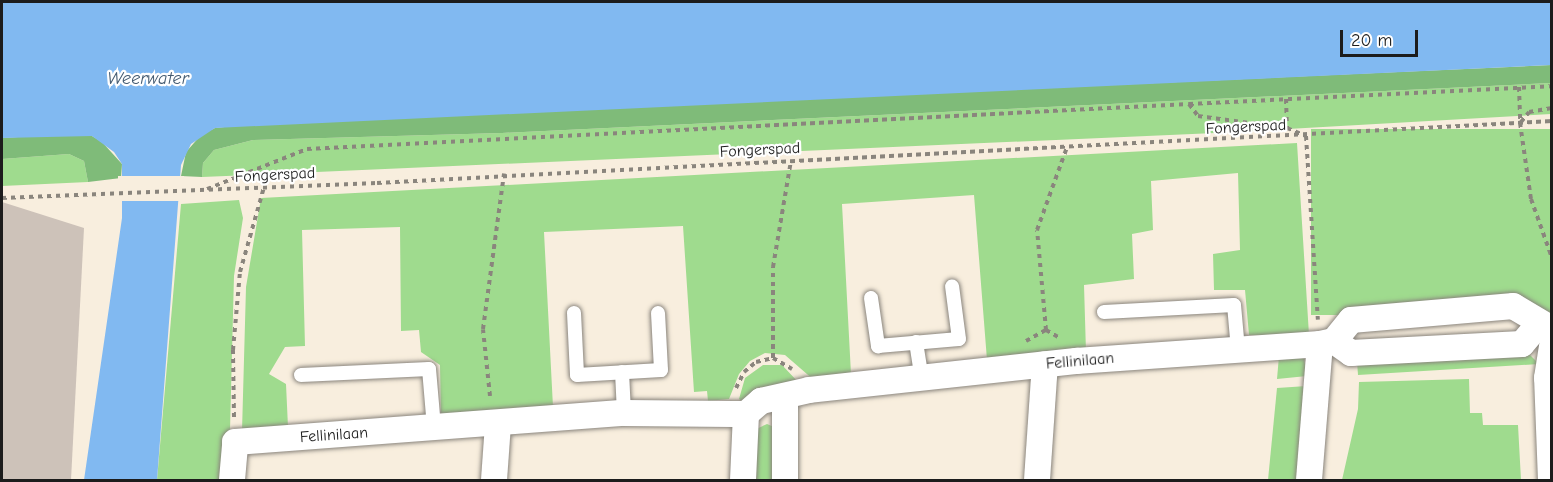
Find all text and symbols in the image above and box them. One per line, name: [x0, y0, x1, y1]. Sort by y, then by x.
scale bar: [1343, 18, 1421, 56]
text: 20 m: [1351, 30, 1392, 51]
water label: Weerwater: [107, 68, 189, 90]
street label: Fongerspad: [1205, 115, 1287, 139]
street label: Fongerspad: [719, 138, 801, 162]
street label: Fongerspad: [234, 163, 316, 187]
street label: Fellinilaan: [1045, 348, 1115, 374]
street label: Fellinilaan: [299, 423, 369, 447]

